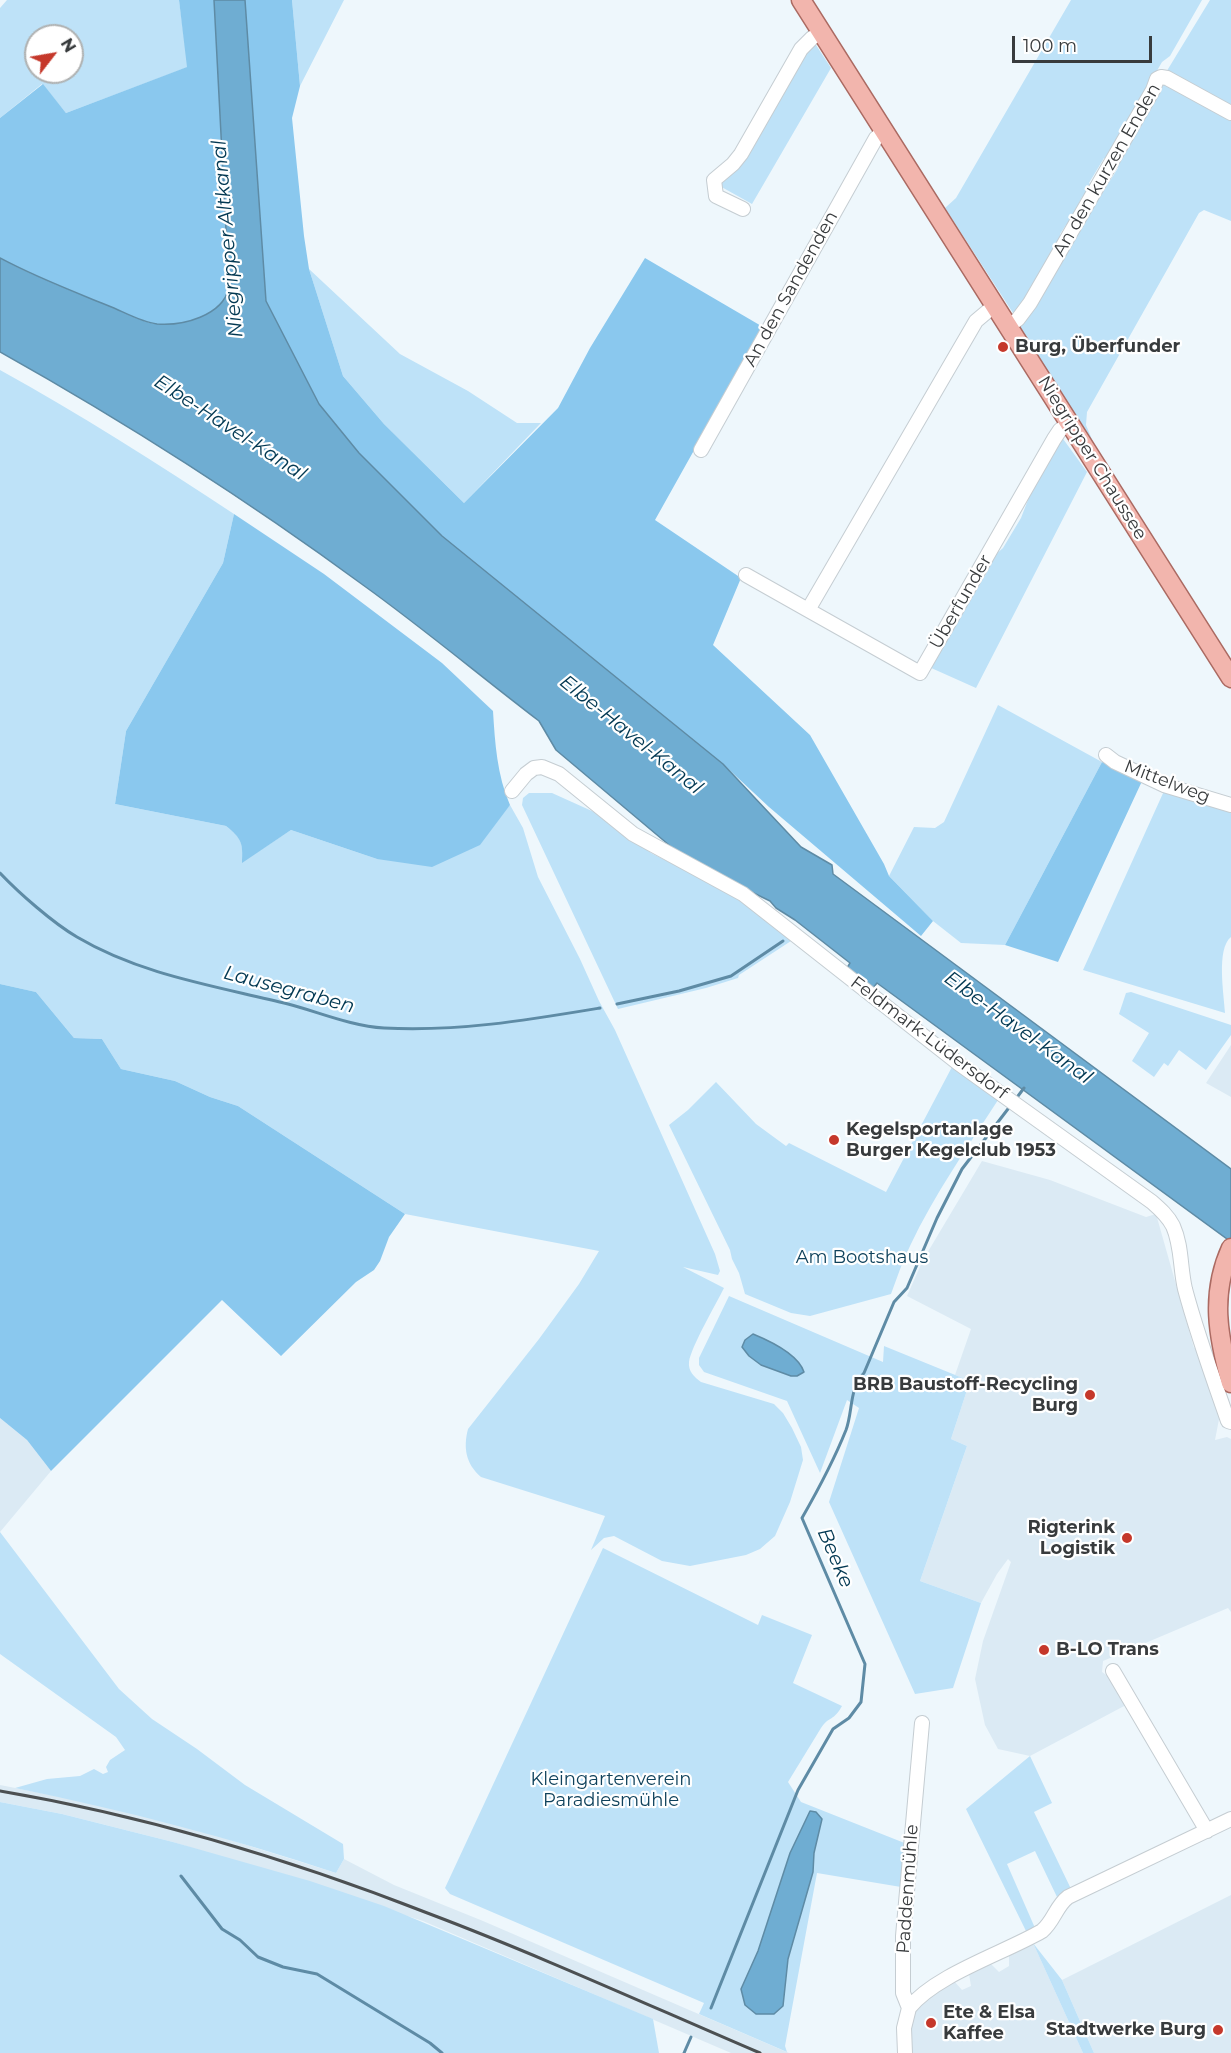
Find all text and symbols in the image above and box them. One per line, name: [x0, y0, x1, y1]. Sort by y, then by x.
north arrow: [24, 24, 84, 84]
scale bar: [1015, 24, 1154, 62]
text: N: [57, 35, 80, 56]
text: 100 m: [1023, 35, 1077, 57]
street label: An den kurzen Enden: [1049, 80, 1165, 260]
water label: Niegripper Altkanal: [207, 139, 249, 339]
street label: An den Sandenden: [739, 208, 843, 370]
place label: Burg, Überfunder: [1015, 336, 1180, 358]
marker: Burg, Überfunder: [996, 340, 1010, 354]
water label: Elbe-Havel-Kanal: [149, 370, 311, 486]
street label: Niegripper Chaussee: [1033, 372, 1151, 544]
street label: Überfunder: [925, 551, 997, 653]
water label: Elbe-Havel-Kanal: [555, 670, 707, 800]
street label: Mittelweg: [1121, 756, 1213, 808]
water label: Lausegraben: [221, 961, 357, 1019]
water label: Elbe-Havel-Kanal: [939, 966, 1097, 1090]
street label: Feldmark-Lüdersdorf: [846, 972, 1012, 1104]
place label: Kegelsportanlage Burger Kegelclub 1953: [846, 1119, 1056, 1162]
marker: Kegelsportanlage Burger Kegelclub 1953: [827, 1133, 841, 1147]
park label: Am Bootshaus: [796, 1247, 928, 1269]
place label: BRB Baustoff-Recycling Burg: [853, 1374, 1078, 1416]
marker: BRB Baustoff-Recycling Burg: [1083, 1388, 1097, 1402]
place label: Rigterink Logistik: [1028, 1517, 1115, 1559]
water label: Beeke: [812, 1524, 858, 1592]
marker: Rigterink Logistik: [1120, 1531, 1134, 1545]
place label: B-LO Trans: [1056, 1639, 1159, 1661]
marker: B-LO Trans: [1037, 1643, 1051, 1657]
park label: Kleingartenverein Paradiesmühle: [530, 1769, 692, 1812]
street label: Paddenmühle: [893, 1824, 923, 1954]
place label: Ete & Elsa Kaffee: [943, 2002, 1035, 2044]
marker: Ete & Elsa Kaffee: [924, 2016, 938, 2030]
place label: Stadtwerke Burg: [1046, 2019, 1206, 2041]
marker: Stadtwerke Burg: [1211, 2023, 1225, 2037]

